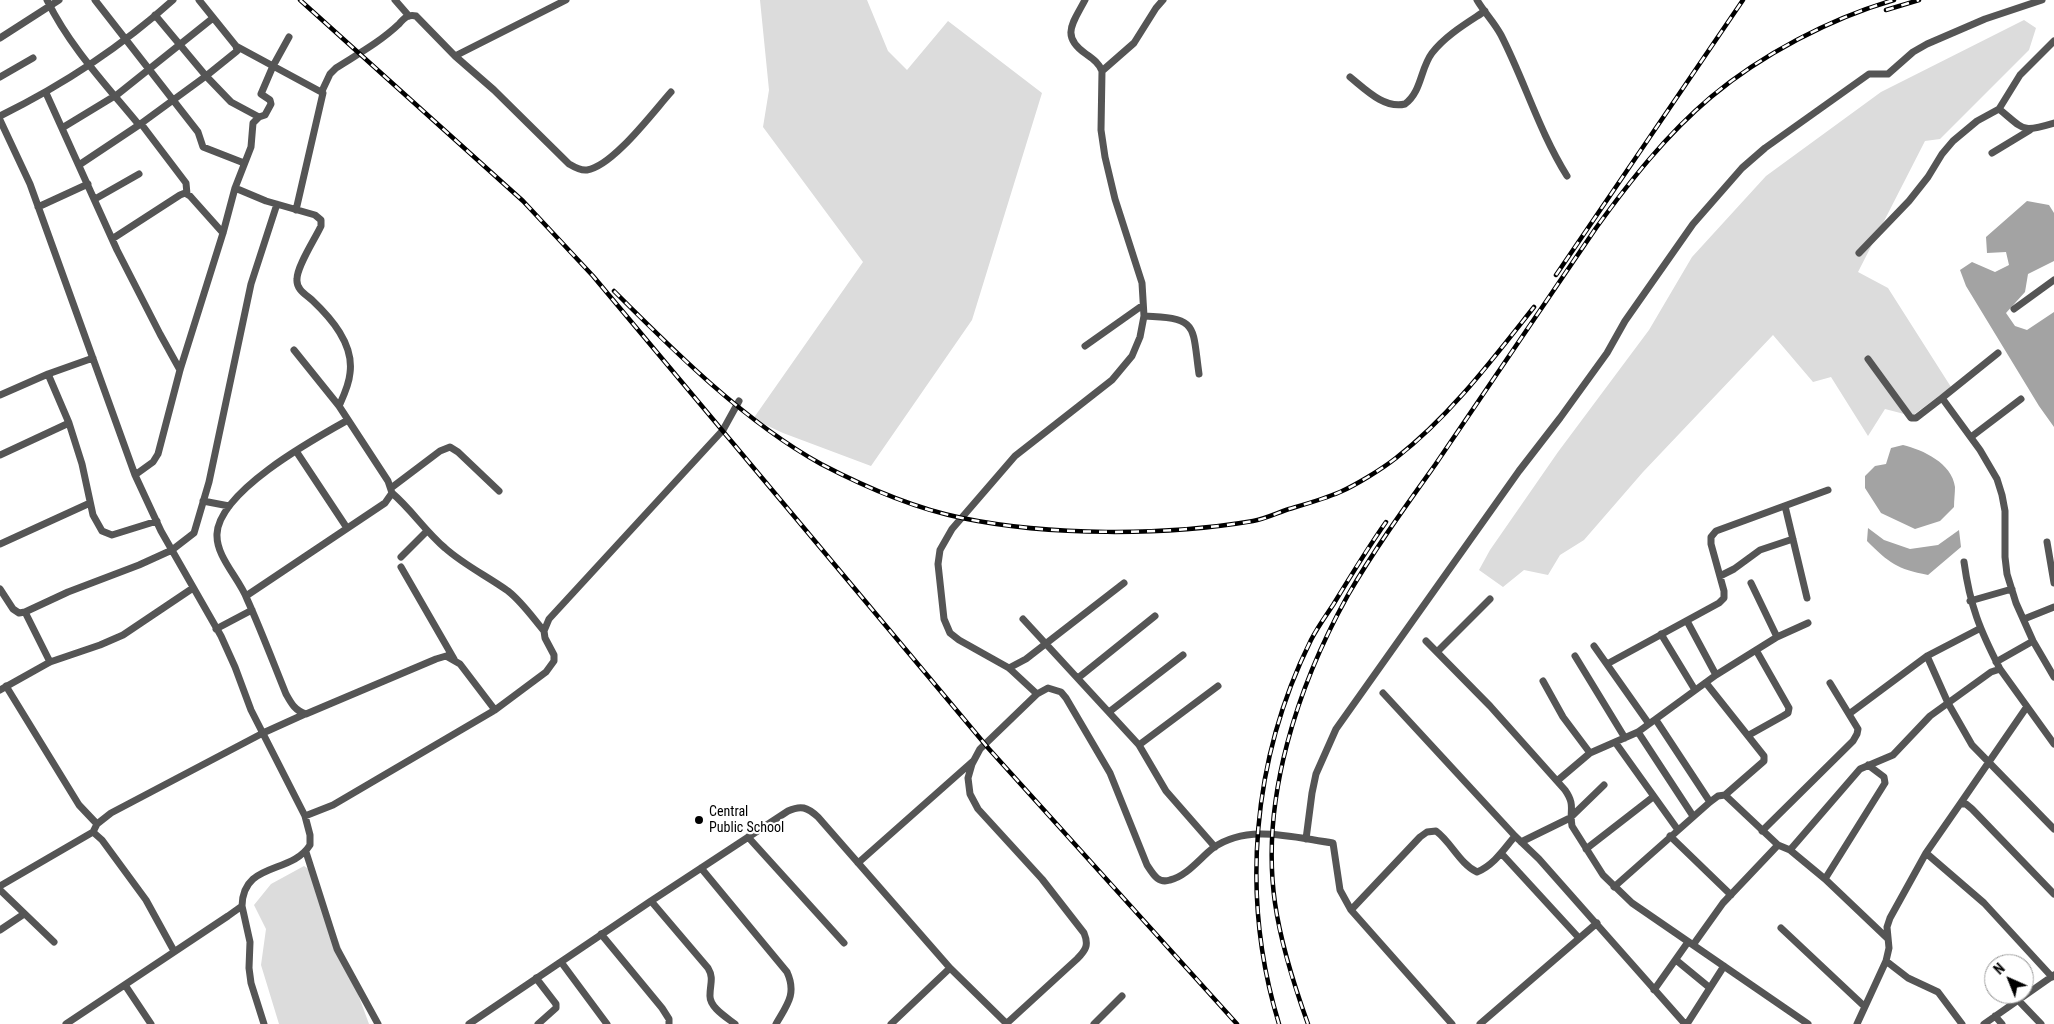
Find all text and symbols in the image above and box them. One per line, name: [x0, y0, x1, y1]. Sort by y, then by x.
place label: Central Public School: [709, 804, 784, 836]
marker: Central Public School: [693, 814, 705, 826]
north arrow: [1984, 954, 2034, 1004]
text: N: [1991, 960, 2008, 978]

